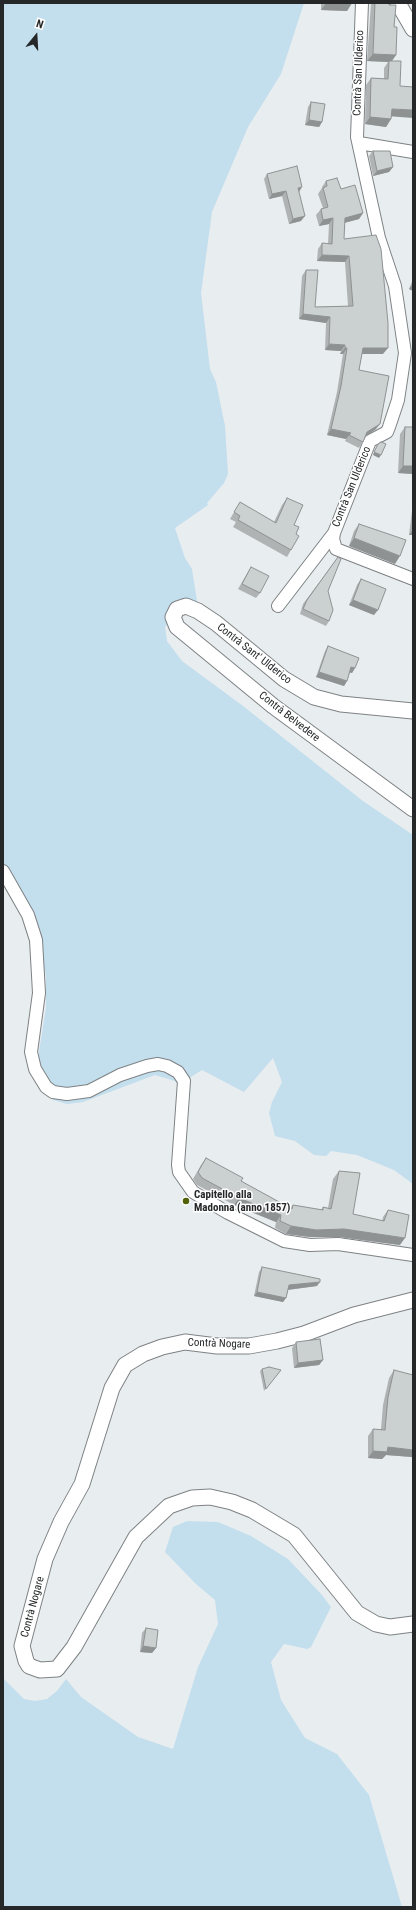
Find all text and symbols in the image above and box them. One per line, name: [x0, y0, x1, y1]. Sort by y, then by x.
north arrow: [16, 16, 56, 56]
text: N: [35, 17, 45, 31]
street label: Contrà San Ulderico: [351, 30, 367, 116]
street label: Contrà San Ulderico: [330, 445, 374, 529]
street label: Contrà Sant' Ulderico: [214, 621, 294, 687]
street label: Contrà Belvedere: [256, 689, 322, 745]
place label: Capitello alla Madonna (anno 1857): [194, 1188, 290, 1214]
marker: Capitello alla Madonna (anno 1857): [181, 1196, 191, 1206]
street label: Contrà Nogare: [187, 1336, 251, 1352]
street label: Contrà Nogare: [19, 1575, 47, 1639]

